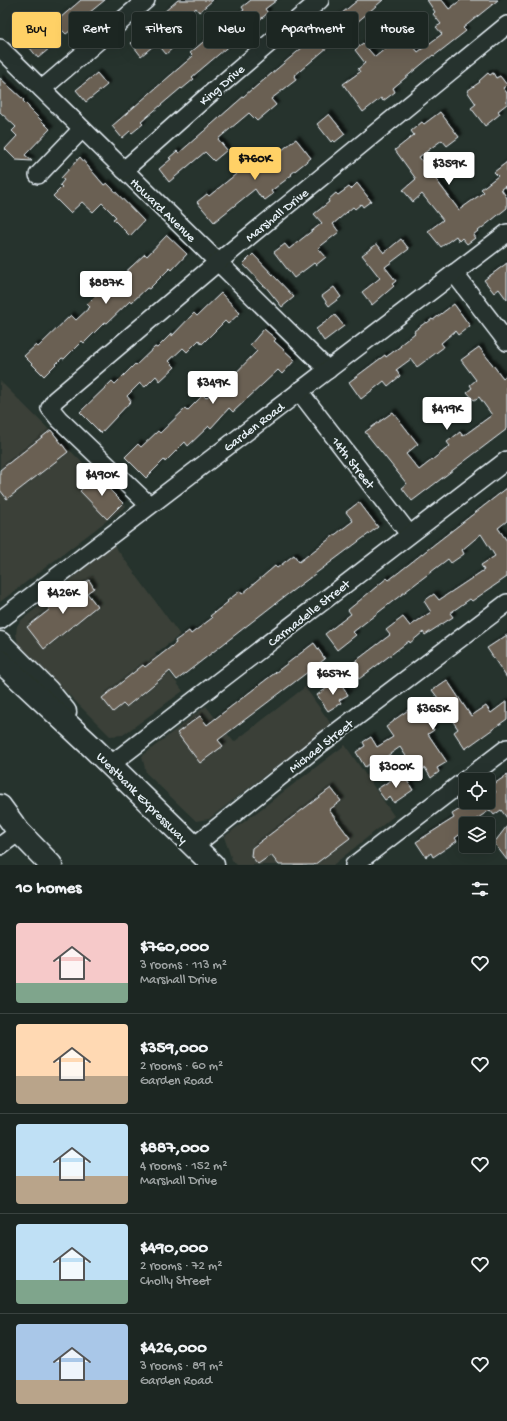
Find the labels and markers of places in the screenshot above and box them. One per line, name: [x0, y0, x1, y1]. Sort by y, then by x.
pin: $760K: [227, 147, 283, 181]
pin: $359K: [421, 152, 477, 186]
pin: $887K: [78, 271, 134, 305]
pin: $349K: [185, 371, 241, 405]
pin: $419K: [419, 397, 475, 431]
pin: $490K: [74, 463, 130, 497]
pin: $426K: [35, 581, 91, 615]
pin: $657K: [305, 662, 361, 696]
pin: $365K: [405, 697, 461, 731]
pin: $300K: [368, 755, 424, 789]

